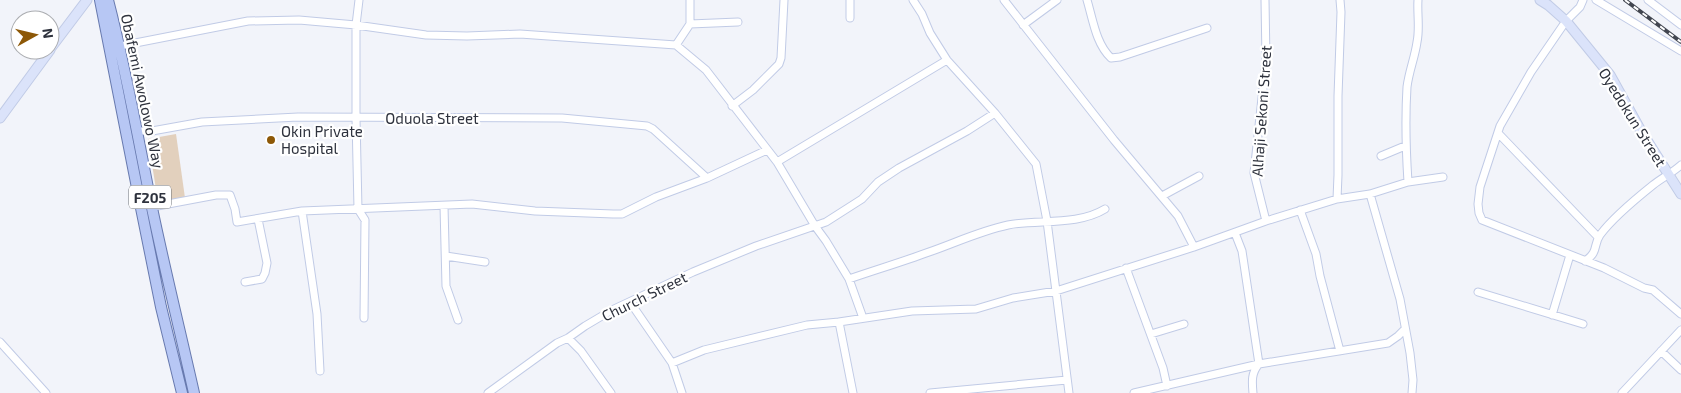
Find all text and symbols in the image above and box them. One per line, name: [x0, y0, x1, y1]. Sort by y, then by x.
north arrow: [10, 10, 60, 60]
street label: Obafemi Awolowo Way: [118, 12, 168, 170]
text: N: [39, 27, 57, 39]
street label: Alhaji Sekoni Street: [1247, 45, 1276, 177]
street label: Oyedokun Street: [1595, 64, 1671, 170]
street label: Oduola Street: [385, 109, 479, 127]
place label: Okin Private Hospital: [281, 122, 363, 157]
marker: Okin Private Hospital: [265, 134, 277, 146]
road number: F205: [129, 186, 171, 208]
street label: Church Street: [598, 267, 690, 324]

